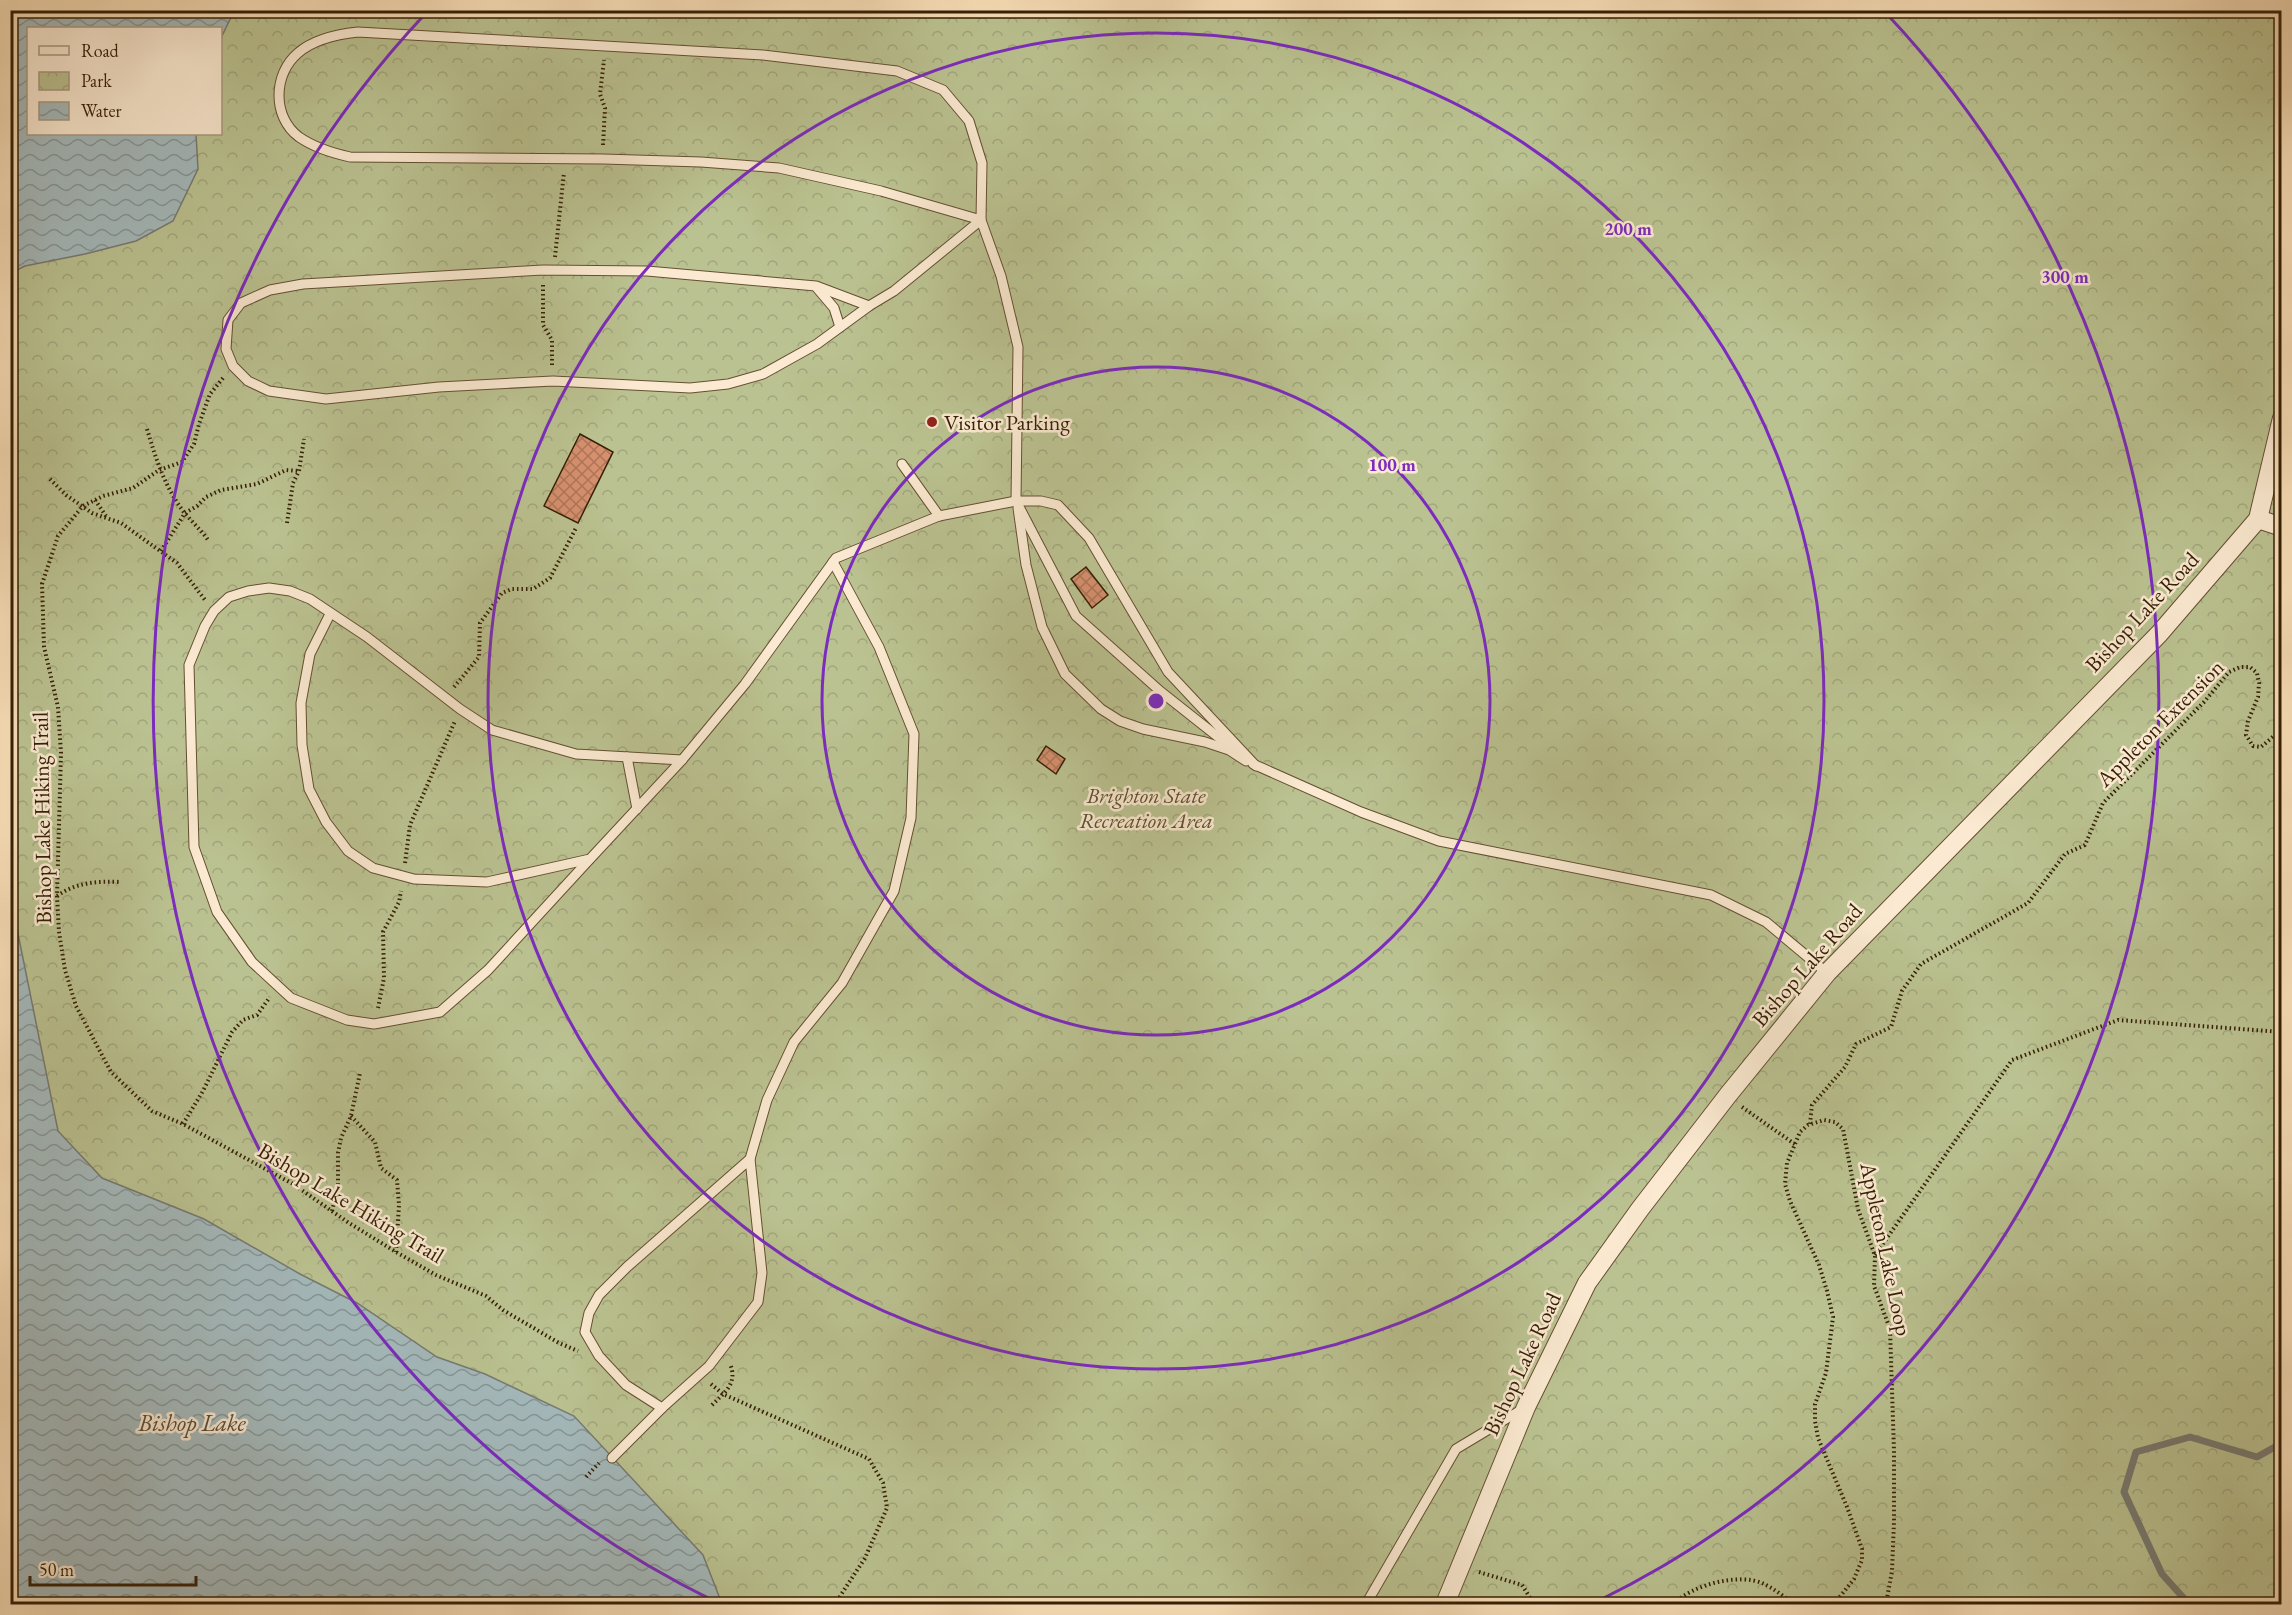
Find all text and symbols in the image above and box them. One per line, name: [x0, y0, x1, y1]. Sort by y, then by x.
legend: [27, 27, 222, 135]
text: Road: [81, 39, 120, 62]
text: Park: [81, 69, 112, 92]
text: Water: [81, 99, 122, 122]
text: 200 m: [1604, 217, 1652, 240]
text: 300 m: [2041, 265, 2089, 288]
place label: Visitor Parking: [944, 408, 1070, 437]
marker: Visitor Parking: [925, 415, 939, 429]
text: 100 m: [1368, 453, 1416, 476]
street label: Bishop Lake Road: [2079, 545, 2206, 678]
street label: Appleton Extension: [2089, 653, 2230, 794]
centre of rings: [1146, 691, 1166, 711]
street label: Bishop Lake Hiking Trail: [26, 712, 58, 924]
park label: Brighton State Recreation Area: [1079, 781, 1213, 835]
street label: Bishop Lake Road: [1745, 897, 1869, 1033]
street label: Bishop Lake Hiking Trail: [253, 1136, 449, 1270]
street label: Appleton Lake Loop: [1853, 1159, 1919, 1338]
street label: Bishop Lake Road: [1476, 1287, 1568, 1440]
water label: Bishop Lake: [137, 1407, 247, 1438]
scale bar: [30, 1549, 196, 1587]
text: 50 m: [39, 1558, 74, 1581]

